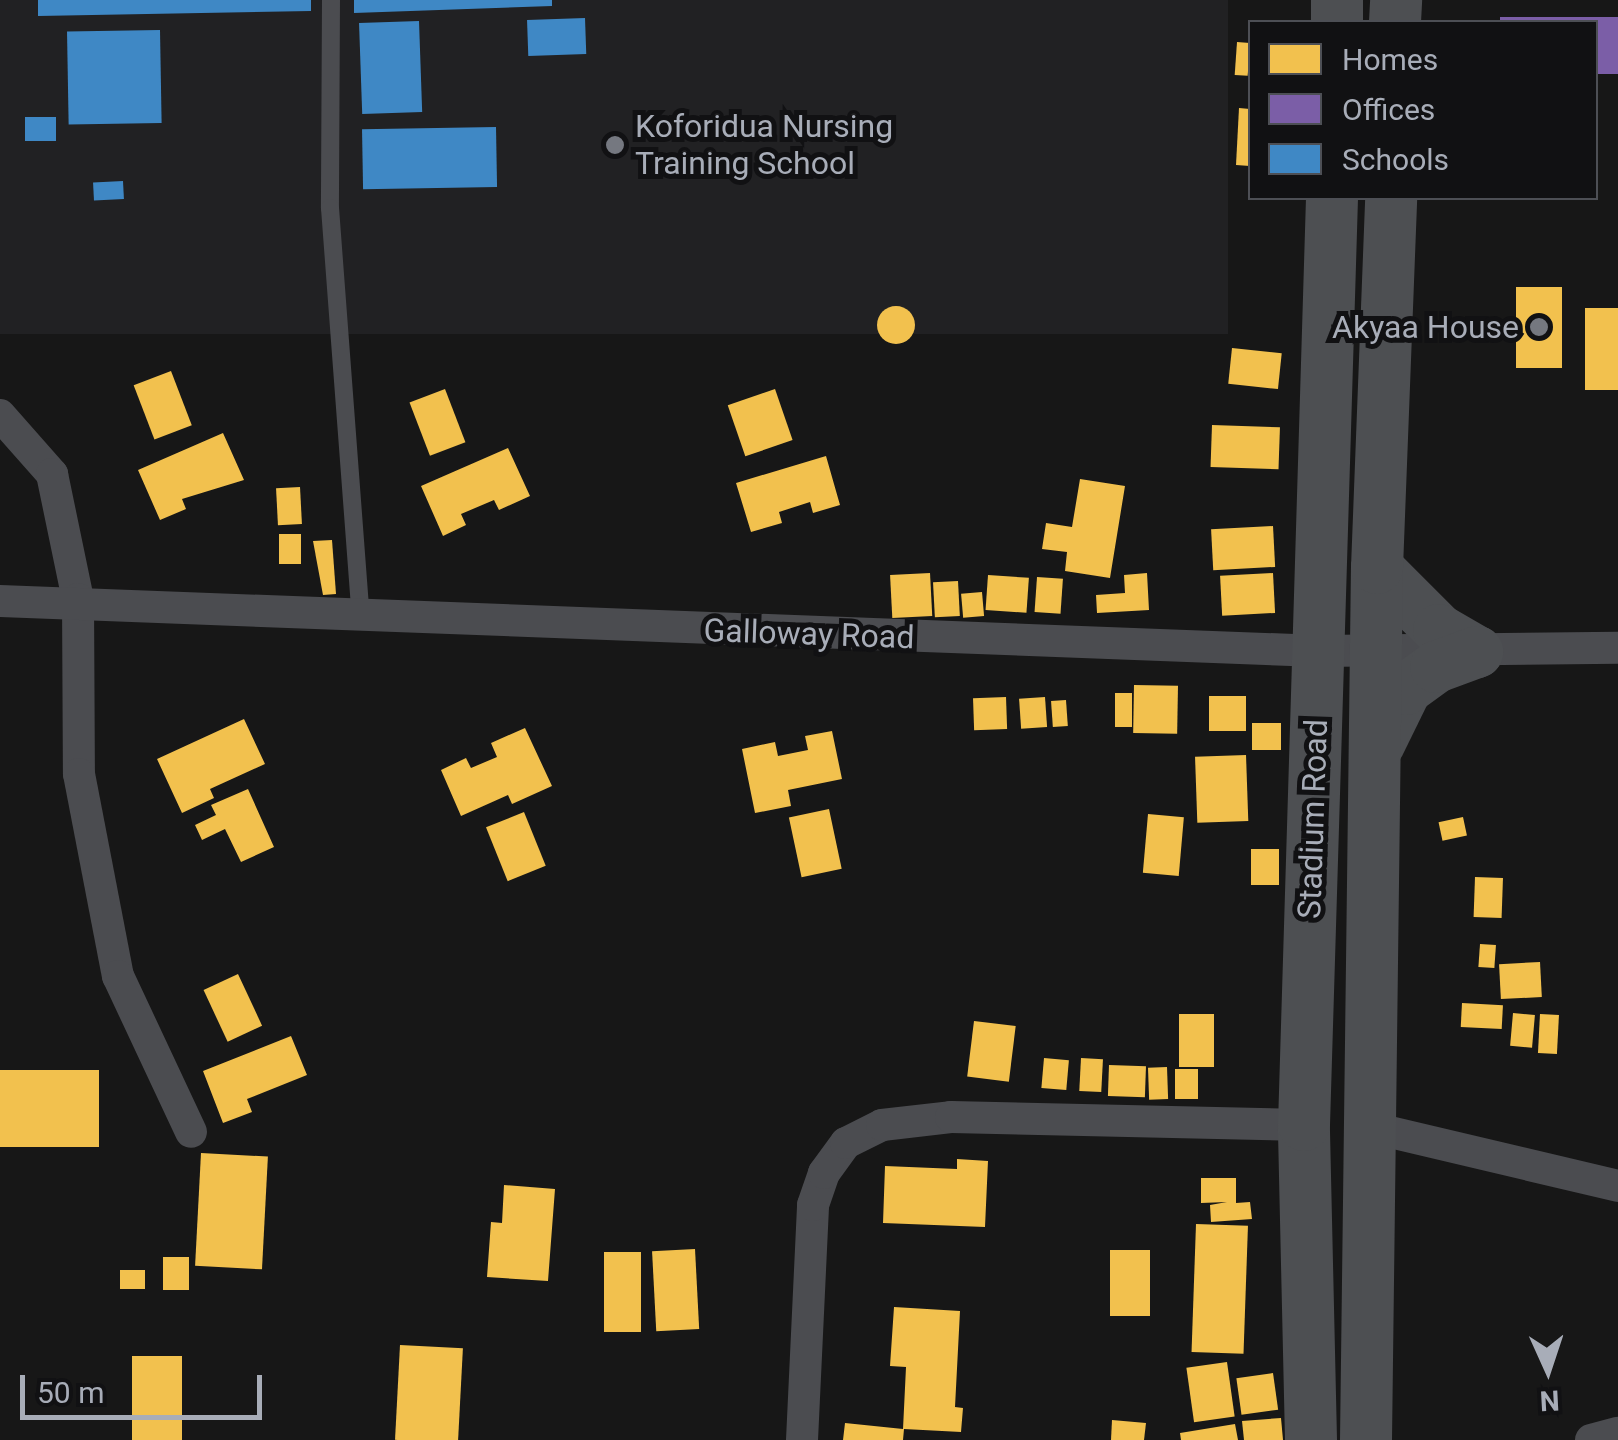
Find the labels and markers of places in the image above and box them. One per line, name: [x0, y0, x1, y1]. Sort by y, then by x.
place label: Koforidua Nursing Training School: [635, 108, 893, 183]
marker: Koforidua Nursing Training School: [604, 134, 626, 156]
place label: Akyaa House: [1332, 308, 1519, 346]
marker: Akyaa House: [1528, 316, 1550, 338]

